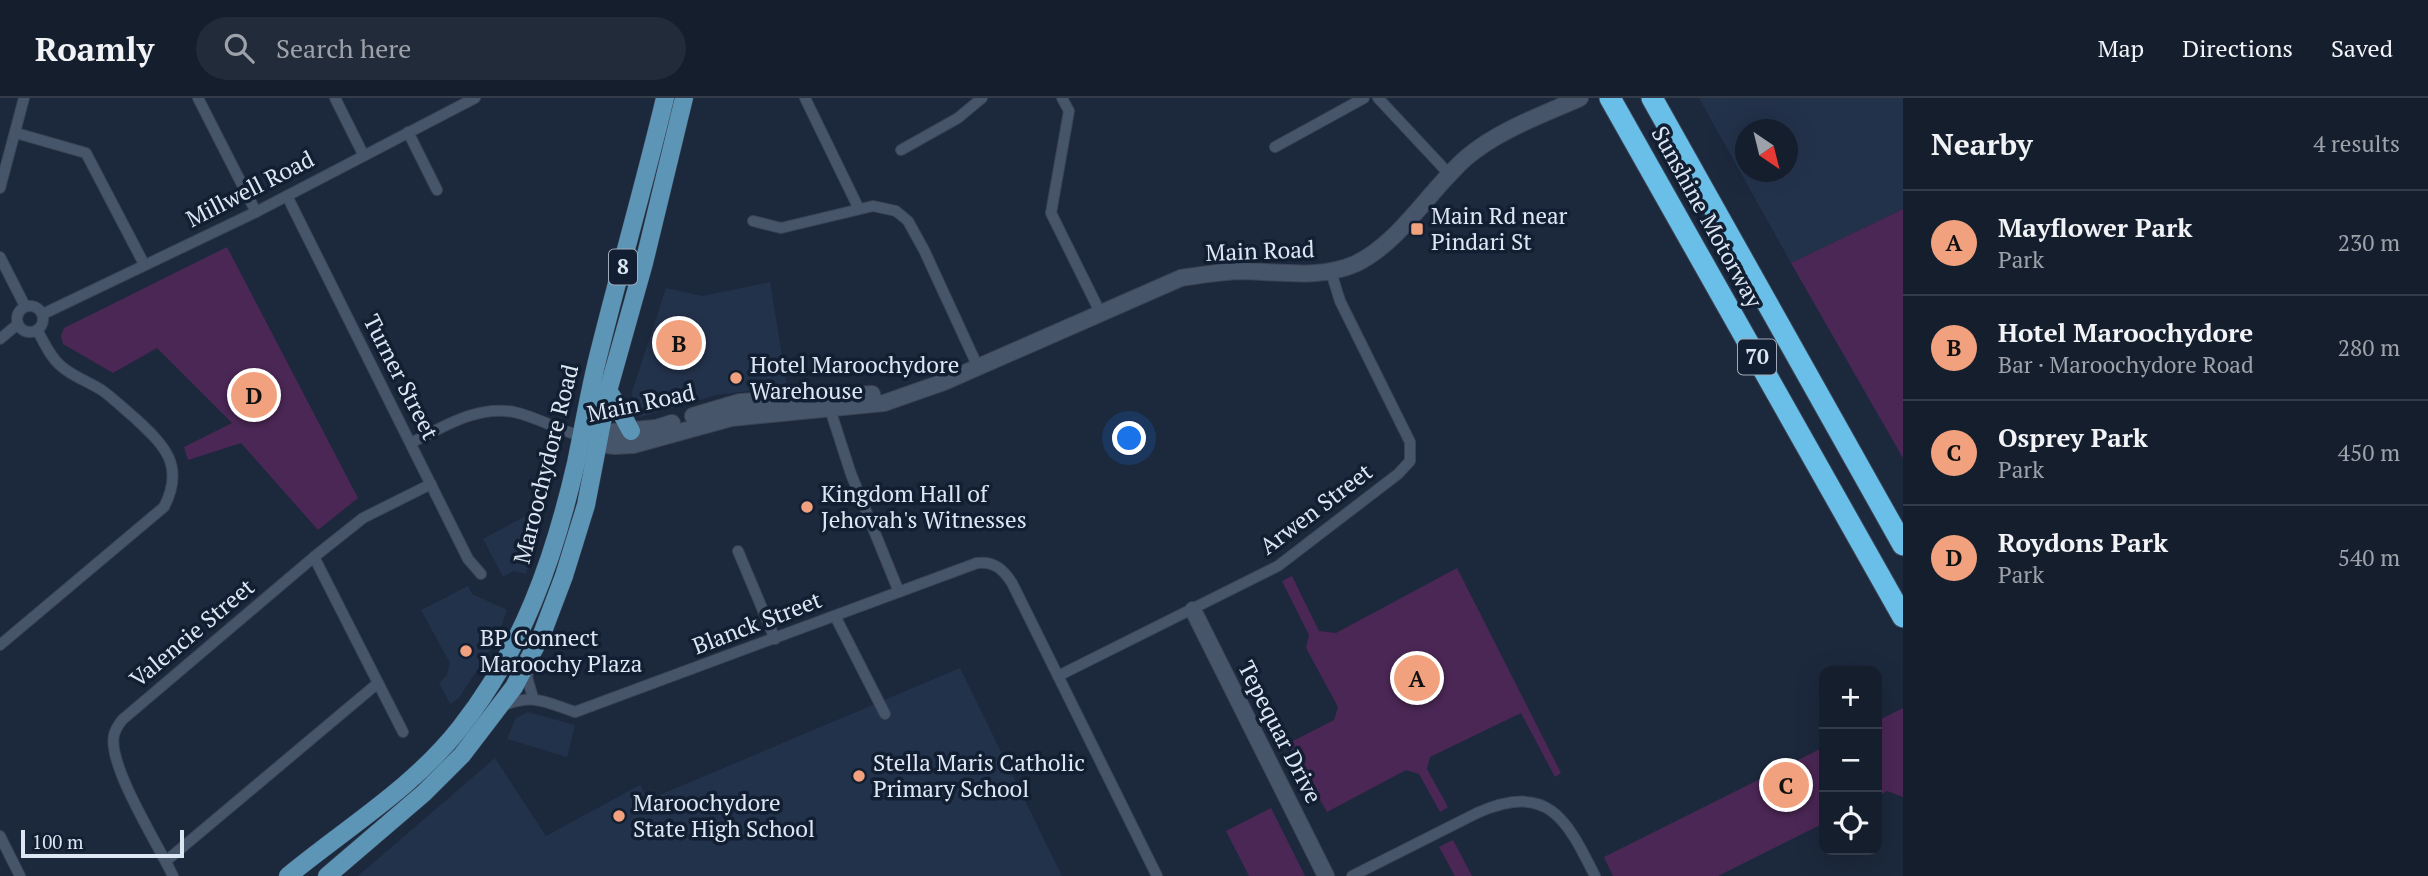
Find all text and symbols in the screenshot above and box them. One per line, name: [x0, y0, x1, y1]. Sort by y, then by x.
search box: [196, 17, 686, 80]
text: Roamly: [35, 27, 154, 70]
icon: search: [220, 29, 258, 67]
text: Search here: [276, 31, 411, 65]
text: Map: [2098, 32, 2144, 64]
text: Directions: [2182, 32, 2293, 64]
text: Saved: [2331, 32, 2393, 64]
north arrow: [1735, 119, 1798, 182]
street label: Sunshine Motorway: [1645, 120, 1770, 313]
text: Nearby: [1931, 124, 2033, 164]
text: 4 results: [2313, 128, 2400, 159]
street label: Millwell Road: [181, 143, 319, 234]
place label: Main Rd near Pindari St: [1431, 200, 1568, 257]
text: Mayflower Park: [1998, 210, 2192, 244]
marker: Main Rd near Pindari St: [1409, 221, 1425, 237]
text: A: [1946, 227, 1962, 258]
text: 230 m: [2338, 227, 2400, 258]
street label: Main Road: [1205, 233, 1315, 268]
text: Park: [1998, 244, 2044, 275]
road number: 8: [609, 250, 637, 284]
street label: Turner Street: [357, 309, 446, 445]
text: Hotel Maroochydore: [1998, 315, 2253, 349]
pin: B: [656, 317, 702, 369]
text: B: [1947, 332, 1961, 363]
text: 280 m: [2338, 332, 2400, 363]
road number: 70: [1738, 340, 1776, 374]
place label: Hotel Maroochydore Warehouse: [750, 349, 959, 406]
text: Bar · Maroochydore Road: [1998, 349, 2254, 380]
street label: Maroochydore Road: [506, 361, 585, 567]
pin: D: [231, 369, 277, 421]
marker: Hotel Maroochydore Warehouse: [728, 370, 744, 386]
street label: Main Road: [584, 376, 698, 429]
text: Osprey Park: [1998, 420, 2148, 454]
your location: [1112, 421, 1146, 455]
text: C: [1947, 437, 1962, 468]
text: 450 m: [2338, 437, 2400, 468]
text: Park: [1998, 454, 2044, 485]
street label: Arwen Street: [1253, 456, 1379, 561]
place label: Kingdom Hall of Jehovah's Witnesses: [821, 478, 1027, 535]
marker: Kingdom Hall of Jehovah's Witnesses: [799, 499, 815, 515]
text: Roydons Park: [1998, 525, 2168, 559]
text: D: [1946, 542, 1962, 573]
text: 540 m: [2338, 542, 2400, 573]
text: Park: [1998, 559, 2044, 590]
street label: Valencie Street: [123, 571, 261, 694]
street label: Blanck Street: [688, 584, 826, 661]
place label: BP Connect Maroochy Plaza: [480, 622, 643, 679]
marker: BP Connect Maroochy Plaza: [458, 643, 474, 659]
pin: A: [1394, 652, 1440, 704]
street label: Tepequar Drive: [1231, 655, 1330, 808]
map controls: [1819, 666, 1882, 855]
button: +: [1819, 666, 1882, 729]
button: −: [1819, 729, 1882, 792]
place label: Stella Maris Catholic Primary School: [873, 747, 1085, 804]
pin: C: [1763, 759, 1809, 811]
marker: Stella Maris Catholic Primary School: [851, 768, 867, 784]
place label: Maroochydore State High School: [633, 787, 815, 844]
button: locate: [1819, 792, 1882, 855]
marker: Maroochydore State High School: [611, 808, 627, 824]
scale bar: [21, 827, 184, 859]
text: 100 m: [32, 829, 83, 854]

